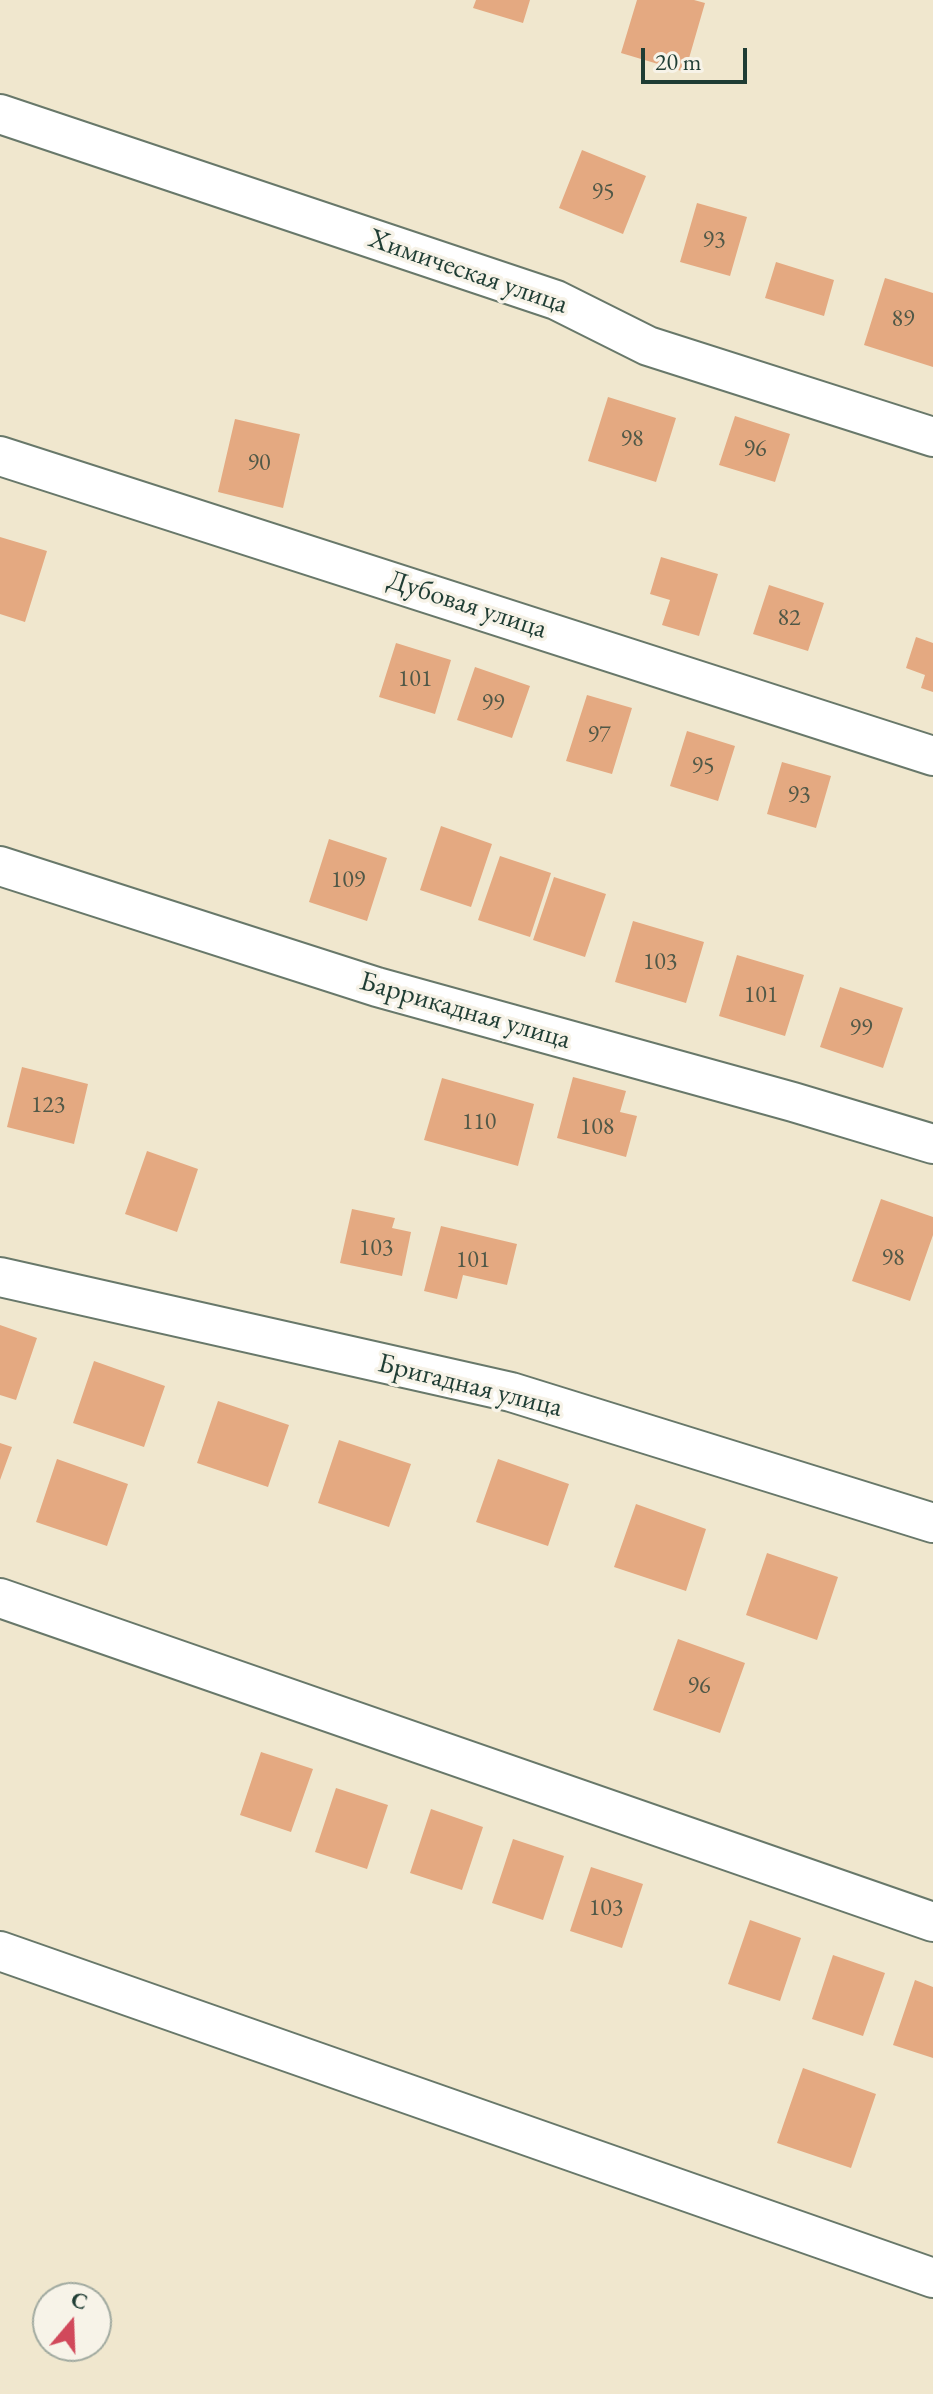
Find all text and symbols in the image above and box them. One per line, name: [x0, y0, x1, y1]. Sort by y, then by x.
scale bar: [645, 32, 751, 82]
text: 20 m: [655, 46, 702, 77]
house number: 95: [591, 178, 615, 206]
street label: Химическая улица: [364, 222, 572, 322]
house number: 93: [702, 226, 726, 254]
house number: 89: [891, 305, 915, 333]
house number: 98: [620, 425, 644, 453]
house number: 96: [743, 435, 767, 463]
house number: 90: [247, 449, 271, 477]
street label: Дубовая улица: [383, 563, 551, 647]
house number: 82: [777, 604, 801, 632]
house number: 101: [398, 665, 432, 693]
house number: 99: [481, 689, 505, 717]
house number: 97: [587, 721, 611, 749]
house number: 95: [691, 752, 715, 780]
house number: 93: [787, 781, 811, 809]
house number: 109: [331, 866, 365, 894]
house number: 103: [643, 948, 677, 976]
street label: Баррикадная улица: [356, 965, 574, 1057]
house number: 101: [744, 981, 778, 1009]
house number: 99: [849, 1014, 873, 1042]
house number: 123: [31, 1091, 65, 1119]
house number: 110: [462, 1108, 496, 1136]
house number: 108: [580, 1113, 614, 1141]
house number: 103: [359, 1234, 393, 1262]
house number: 98: [881, 1244, 905, 1272]
house number: 101: [456, 1246, 490, 1274]
street label: Бригадная улица: [374, 1347, 566, 1425]
house number: 96: [687, 1672, 711, 1700]
house number: 103: [589, 1894, 623, 1922]
north arrow: [32, 2282, 112, 2362]
text: С: [67, 2284, 91, 2317]

